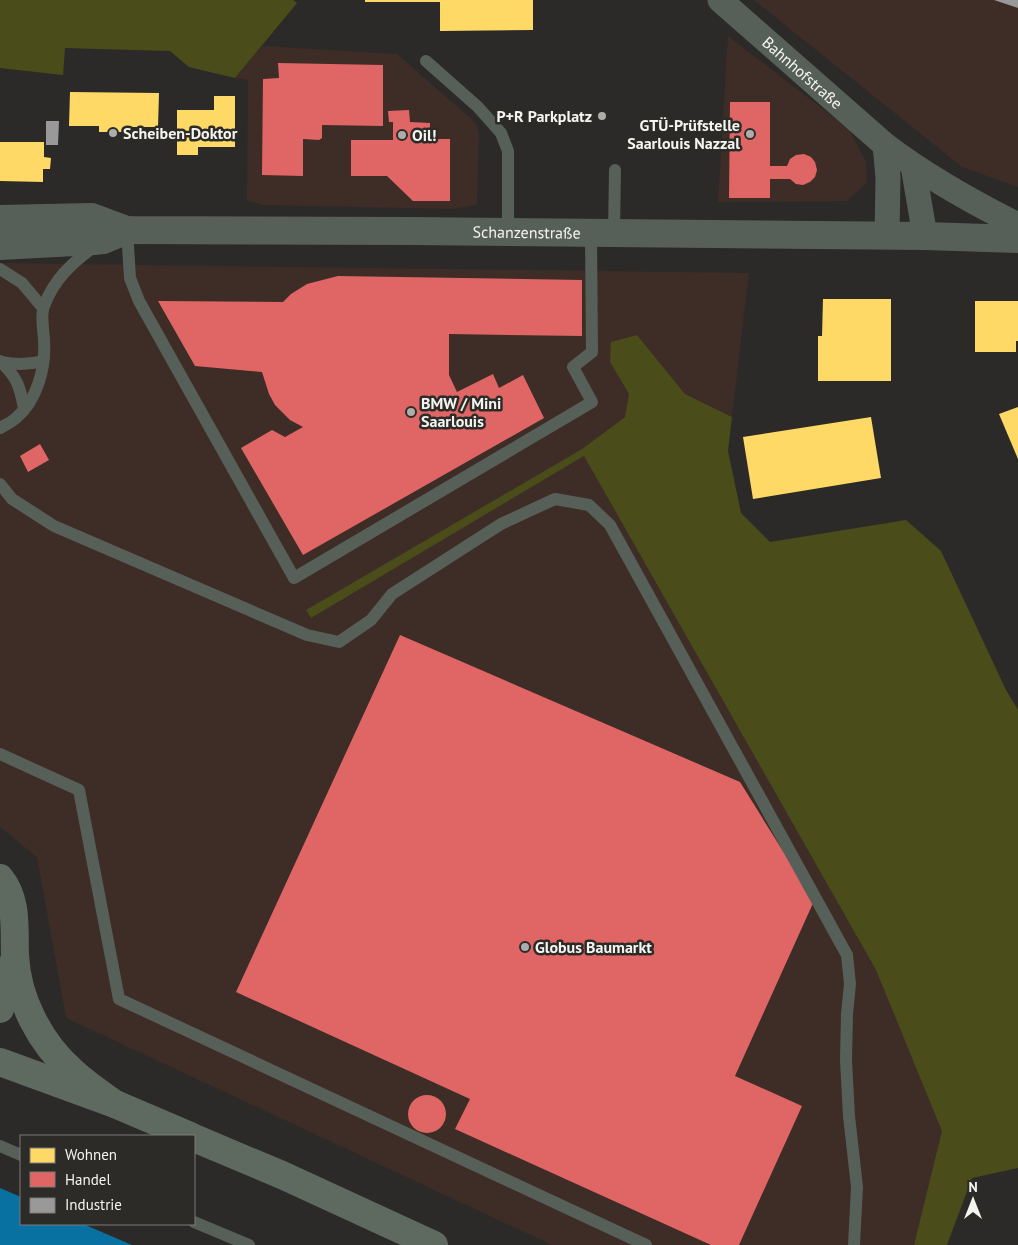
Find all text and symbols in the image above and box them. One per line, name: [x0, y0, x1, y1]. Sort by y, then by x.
street label: Bahnhofstraße: [758, 32, 847, 113]
place label: P+R Parkplatz: [496, 106, 592, 126]
marker: P+R Parkplatz: [596, 110, 608, 122]
place label: GTÜ-Prüfstelle Saarlouis Nazzal: [627, 115, 740, 153]
place label: Scheiben-Doktor: [123, 123, 238, 143]
place label: Oil!: [412, 125, 436, 145]
marker: Scheiben-Doktor: [107, 127, 119, 139]
marker: GTÜ-Prüfstelle Saarlouis Nazzal: [744, 128, 756, 140]
marker: Oil!: [396, 129, 408, 141]
street label: Schanzenstraße: [472, 222, 581, 243]
place label: BMW / Mini Saarlouis: [421, 393, 501, 431]
marker: BMW / Mini Saarlouis: [405, 406, 417, 418]
place label: Globus Baumarkt: [535, 937, 652, 957]
marker: Globus Baumarkt: [519, 941, 531, 953]
legend: [20, 1135, 195, 1225]
text: Wohnen: [65, 1145, 117, 1164]
text: Handel: [65, 1170, 111, 1189]
north arrow: [948, 1175, 998, 1225]
text: N: [968, 1178, 978, 1196]
text: Industrie: [65, 1195, 122, 1214]

